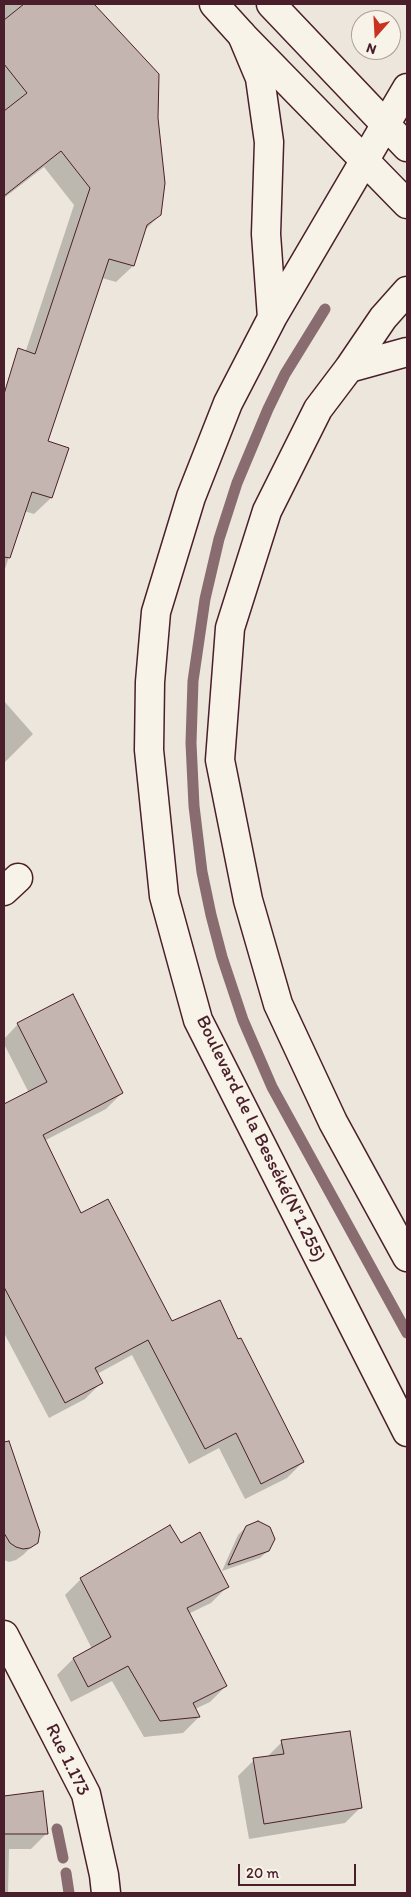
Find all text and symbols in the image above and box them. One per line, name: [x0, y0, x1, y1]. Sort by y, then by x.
north arrow: [351, 10, 401, 60]
text: N: [364, 39, 379, 58]
street label: Boulevard de la Besséké(N°1.255): [190, 1012, 330, 1266]
street label: Rue 1.173: [40, 1720, 94, 1800]
scale bar: [241, 1854, 358, 1886]
text: 20 m: [246, 1864, 279, 1882]

